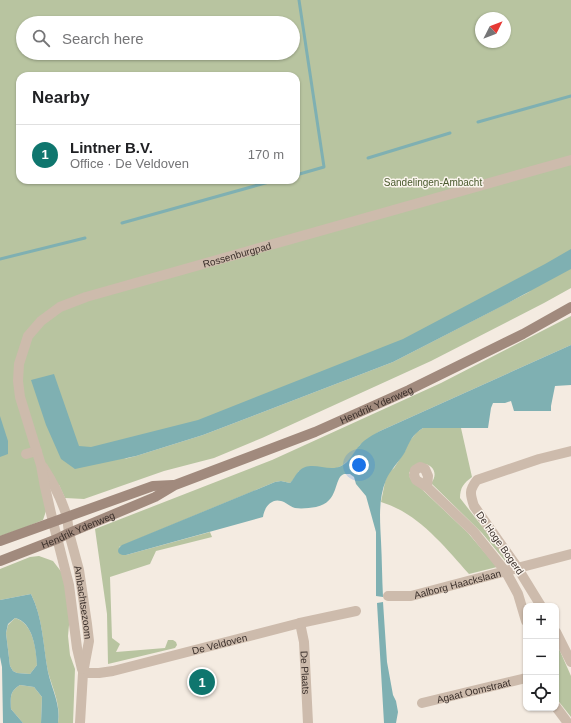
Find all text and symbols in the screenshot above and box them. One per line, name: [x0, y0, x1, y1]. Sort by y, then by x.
north arrow: [475, 12, 511, 48]
search box: [16, 16, 300, 60]
icon: search: [30, 27, 52, 49]
text: Search here: [62, 30, 144, 47]
text: Nearby: [32, 88, 90, 107]
text: Lintner B.V.: [70, 139, 153, 156]
text: 1: [41, 147, 49, 162]
text: 170 m: [248, 147, 284, 162]
text: Office · De Veldoven: [70, 156, 189, 171]
park label: Sandelingen-Ambacht: [384, 177, 482, 188]
street label: Rossenburgpad: [201, 240, 272, 269]
street label: Hendrik Ydenweg: [338, 383, 415, 426]
your location: [349, 455, 369, 475]
street label: Hendrik Ydenweg: [40, 509, 116, 550]
street label: De Hoge Bogerd: [474, 509, 526, 577]
street label: Ambachtsezoom: [72, 564, 94, 640]
street label: Aalborg Haackslaan: [413, 567, 502, 601]
map controls: [523, 603, 559, 711]
button: +: [523, 603, 559, 639]
street label: De Veldoven: [191, 631, 248, 656]
button: −: [523, 639, 559, 675]
street label: De Plaats: [299, 651, 312, 694]
pin: 1: [189, 667, 215, 697]
button: locate: [523, 675, 559, 711]
street label: Agaat Oomstraat: [435, 676, 512, 705]

